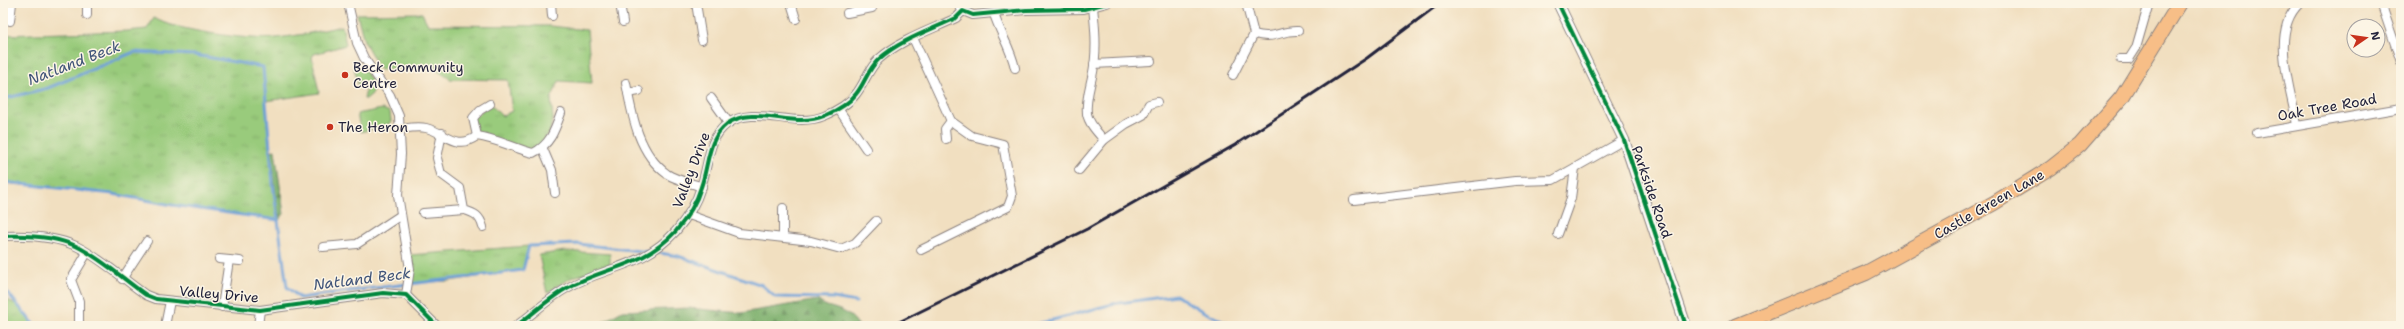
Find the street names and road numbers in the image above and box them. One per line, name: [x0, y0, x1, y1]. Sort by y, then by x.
street label: Oak Tree Road: [2276, 89, 2378, 125]
street label: Valley Drive: [668, 129, 714, 211]
street label: Parkside Road: [1628, 143, 1676, 241]
street label: Castle Green Lane: [1931, 165, 2047, 243]
street label: Valley Drive: [178, 282, 260, 306]

